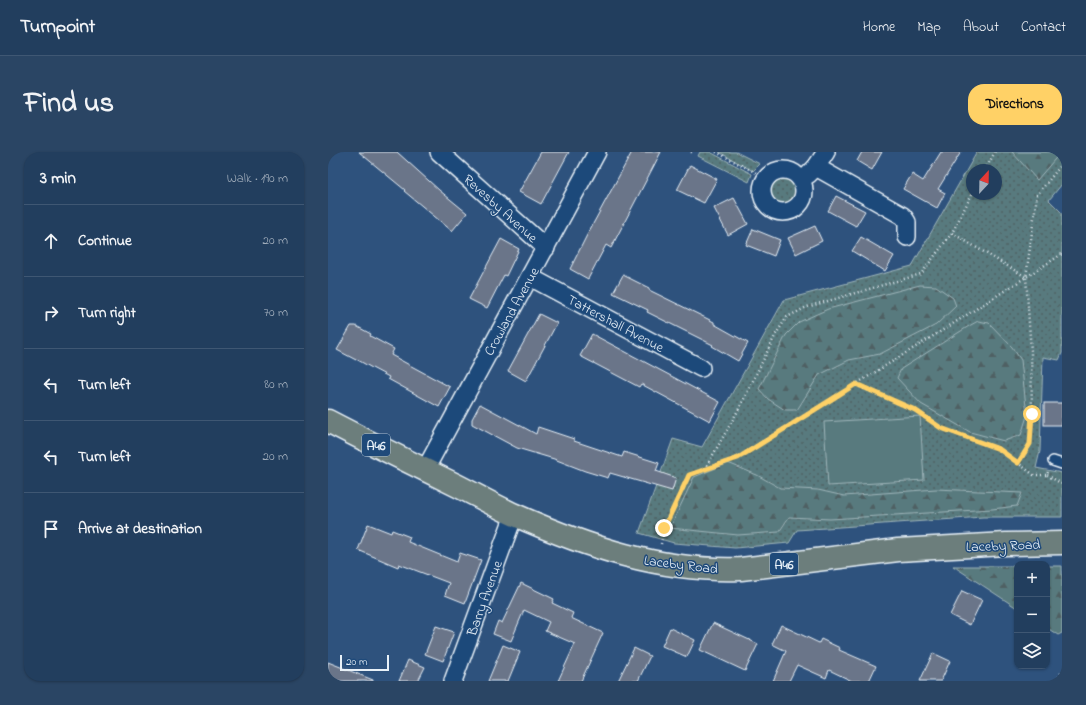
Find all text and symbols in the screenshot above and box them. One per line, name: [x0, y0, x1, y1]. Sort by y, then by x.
text: Turnpoint: [20, 14, 95, 41]
text: Home: [863, 17, 895, 38]
text: Map: [917, 17, 941, 38]
text: About: [963, 17, 999, 38]
text: Contact: [1021, 17, 1066, 38]
text: Find us: [24, 84, 114, 125]
button: Directions: [968, 84, 1062, 125]
north arrow: [966, 164, 1002, 200]
text: 3 min: [40, 166, 76, 191]
text: Walk · 190 m: [227, 169, 288, 188]
street label: Revesby Avenue: [457, 170, 542, 250]
icon: ahead: [40, 230, 62, 252]
text: Continue: [78, 230, 132, 252]
text: 20 m: [263, 231, 288, 250]
street label: Crowland Avenue: [479, 263, 546, 360]
street label: Tattershall Avenue: [563, 290, 668, 359]
icon: right: [40, 302, 62, 324]
text: Turn right: [78, 302, 136, 324]
text: 70 m: [264, 303, 288, 322]
icon: left: [40, 374, 62, 396]
text: Turn left: [78, 374, 131, 396]
text: 80 m: [264, 375, 288, 394]
route start: [1023, 405, 1041, 423]
road number: A46: [362, 434, 390, 456]
icon: left: [40, 446, 62, 468]
text: Turn left: [78, 446, 131, 468]
text: 20 m: [263, 447, 288, 466]
icon: arrive: [40, 518, 62, 540]
text: Arrive at destination: [78, 518, 202, 540]
route end: [655, 519, 673, 537]
street label: Laceby Road: [966, 535, 1041, 559]
street label: Laceby Road: [643, 551, 719, 581]
road number: A46: [770, 553, 798, 575]
street label: Barry Avenue: [462, 557, 510, 640]
map controls: [1014, 561, 1050, 669]
button: +: [1014, 561, 1050, 597]
button: −: [1014, 597, 1050, 633]
button: layers: [1014, 633, 1050, 669]
scale bar: [340, 653, 389, 672]
text: 20 m: [346, 654, 368, 670]

